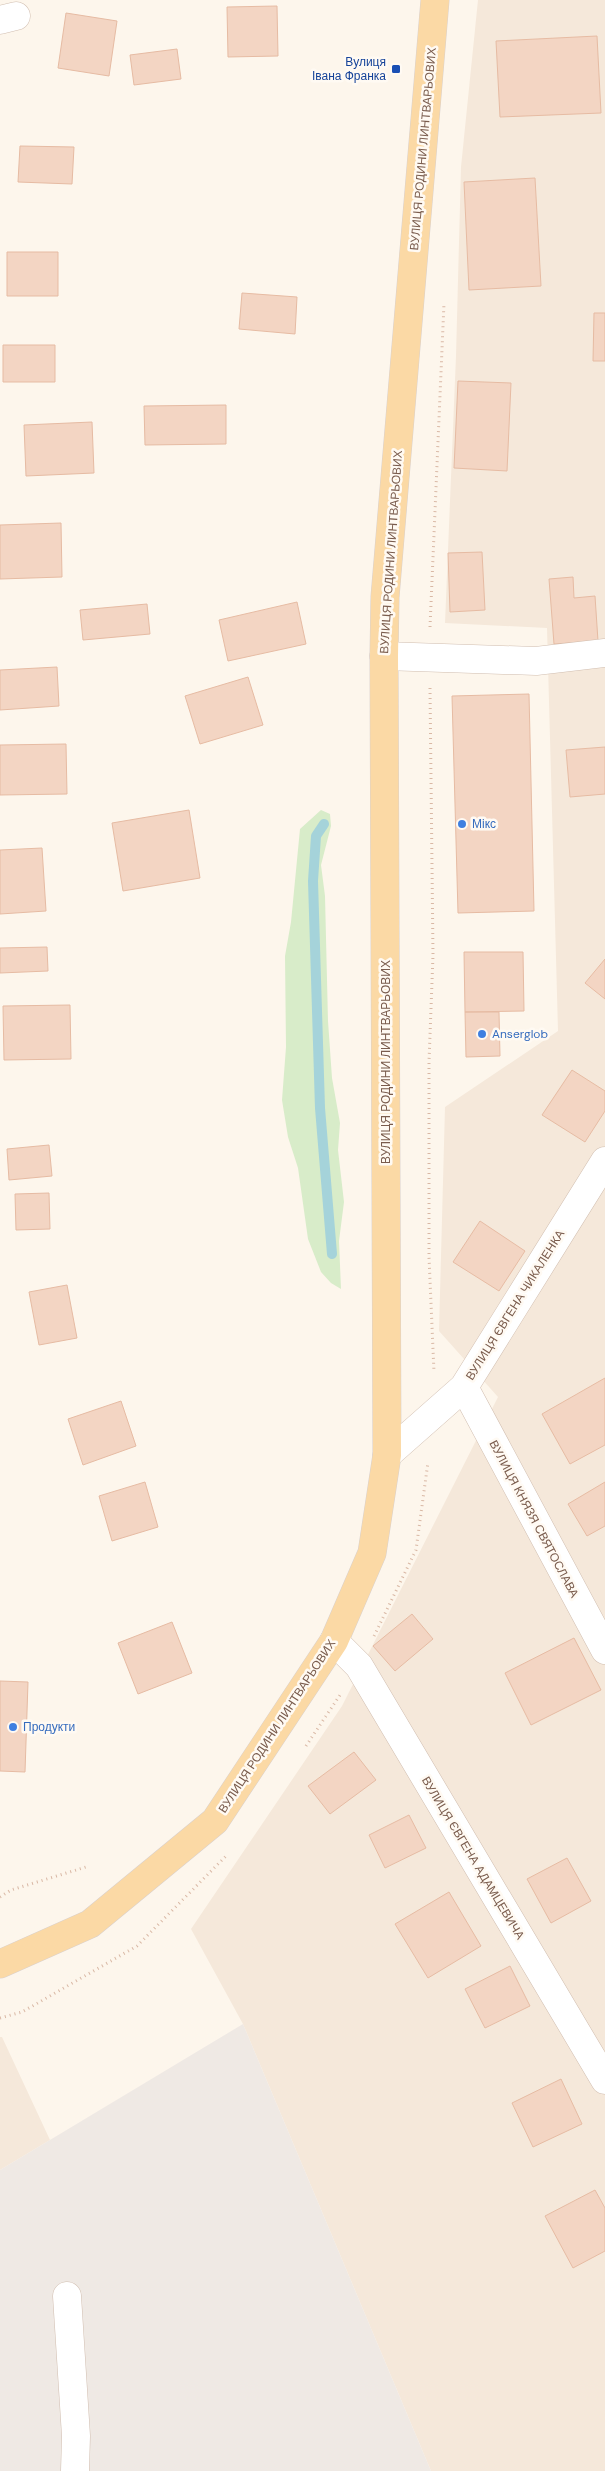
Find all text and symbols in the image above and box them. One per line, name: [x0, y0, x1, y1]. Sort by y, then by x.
street label: ВУЛИЦЯ РОДИНИ ЛИНТВАРЬОВИХ: [406, 47, 440, 251]
place label: Вулиця Івана Франка: [312, 54, 386, 84]
marker: Вулиця Івана Франка: [390, 63, 402, 75]
street label: ВУЛИЦЯ РОДИНИ ЛИНТВАРЬОВИХ: [376, 450, 406, 654]
place label: Мікс: [472, 816, 496, 832]
marker: Мікс: [456, 818, 468, 830]
street label: ВУЛИЦЯ РОДИНИ ЛИНТВАРЬОВИХ: [378, 960, 394, 1164]
place label: Anserglob: [492, 1026, 548, 1042]
marker: Anserglob: [476, 1028, 488, 1040]
street label: ВУЛИЦЯ ЄВГЕНА ЧИКАЛЕНКА: [462, 1227, 568, 1383]
street label: ВУЛИЦЯ КНЯЗЯ СВЯТОСЛАВА: [486, 1437, 582, 1601]
street label: ВУЛИЦЯ РОДИНИ ЛИНТВАРЬОВИХ: [215, 1636, 339, 1816]
place label: Продукти: [23, 1719, 75, 1735]
marker: Продукти: [7, 1721, 19, 1733]
street label: ВУЛИЦЯ ЄВГЕНА АДАМЦЕВИЧА: [418, 1774, 528, 1942]

